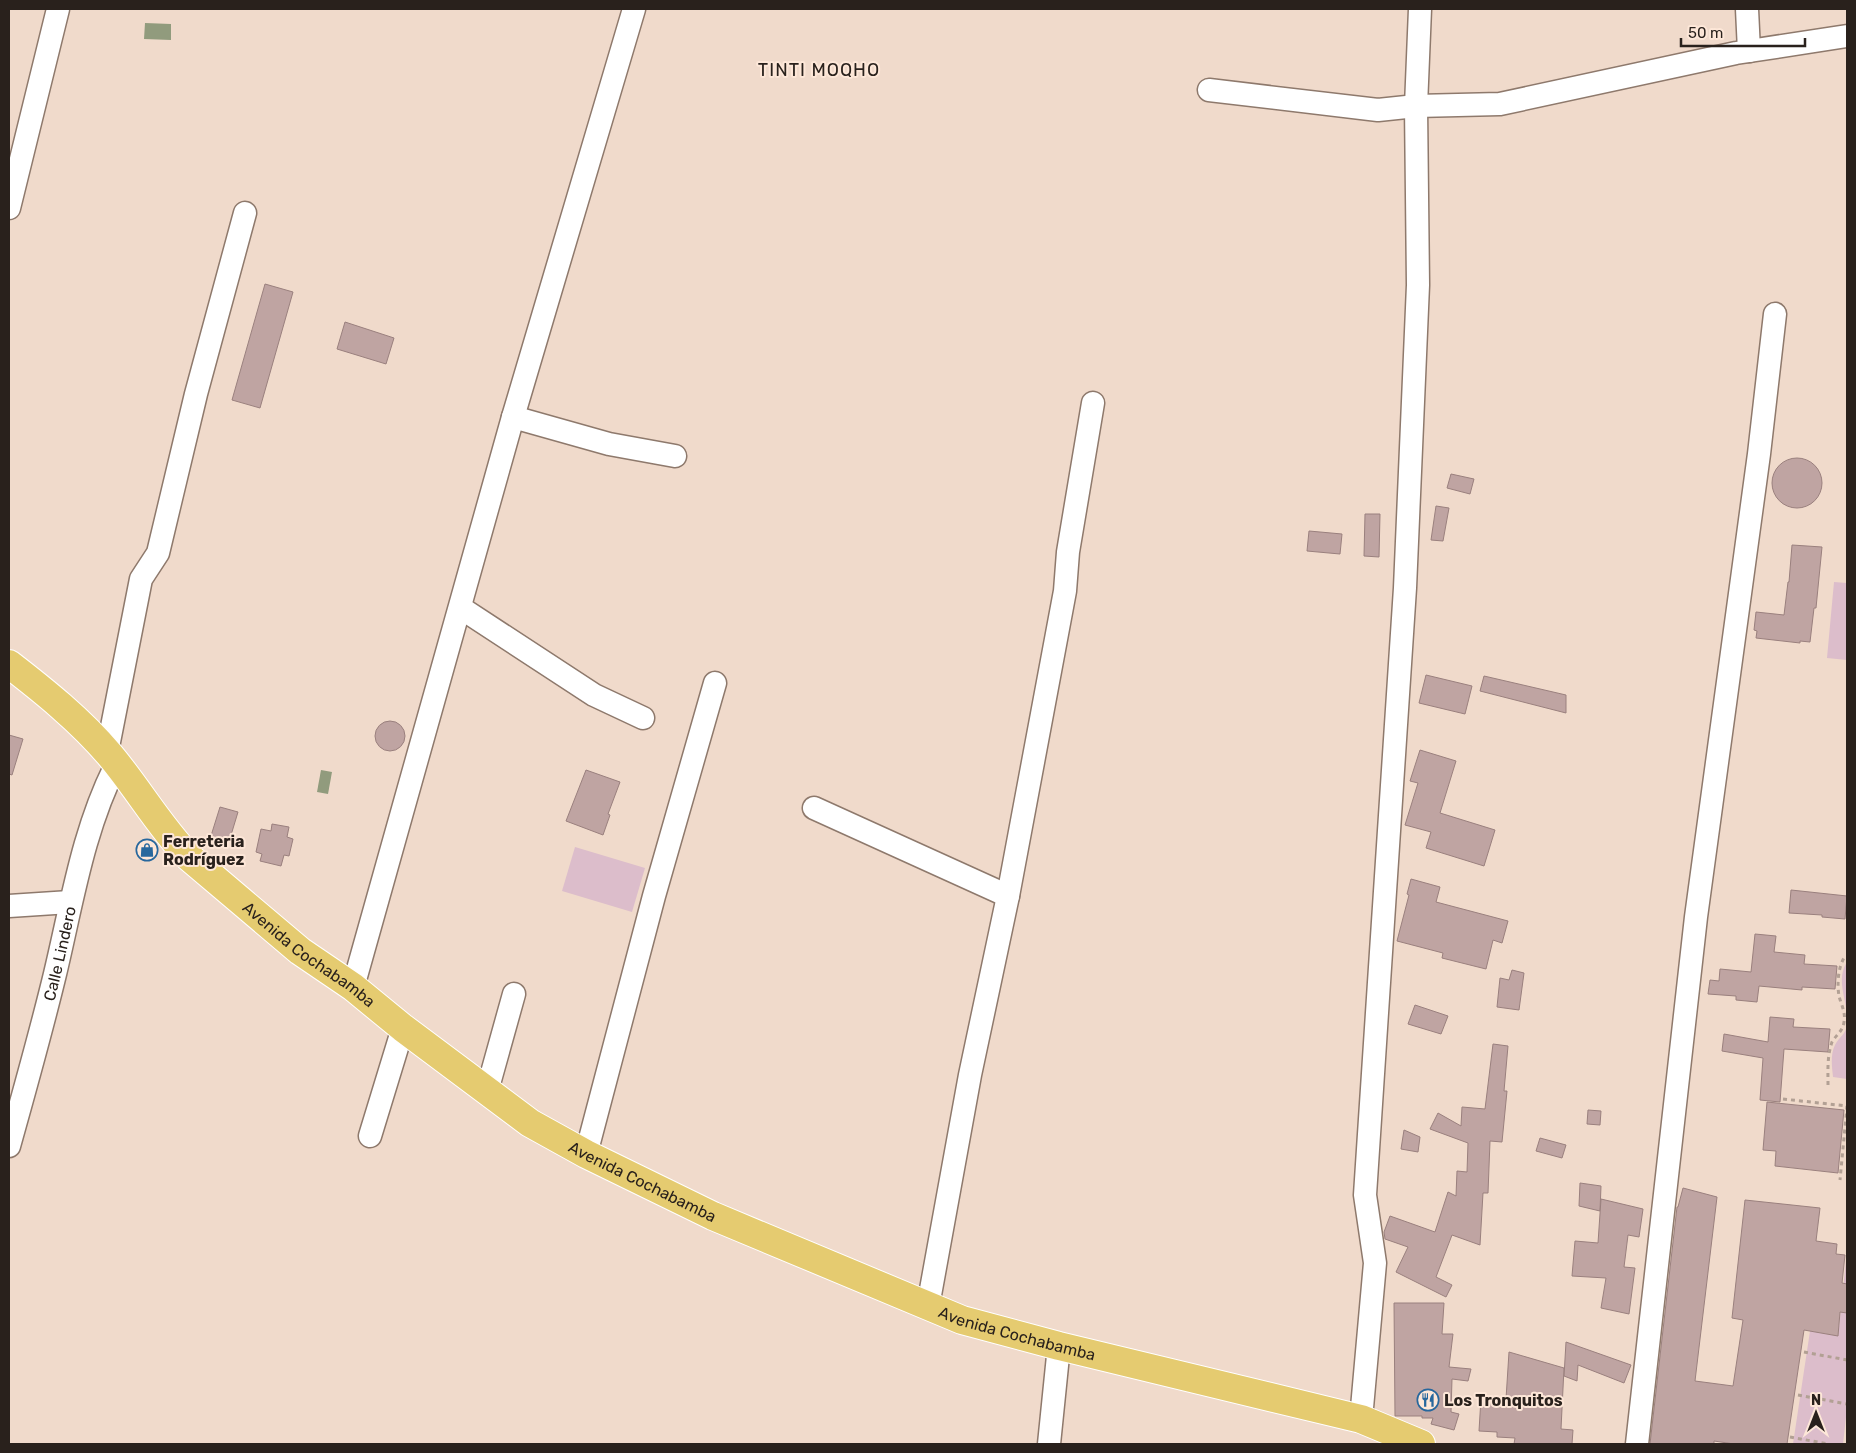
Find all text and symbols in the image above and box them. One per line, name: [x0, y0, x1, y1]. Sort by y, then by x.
scale bar: [1681, 15, 1805, 47]
text: 50 m: [1688, 24, 1723, 42]
district label: TINTI MOQHO: [758, 59, 880, 81]
place label: Ferreteria Rodríguez: [163, 832, 245, 869]
shop icon: Ferreteria Rodríguez: [135, 838, 159, 862]
street label: Avenida Cochabamba: [239, 898, 379, 1011]
street label: Calle Lindero: [40, 905, 80, 1003]
street label: Avenida Cochabamba: [565, 1137, 719, 1226]
street label: Avenida Cochabamba: [936, 1302, 1097, 1364]
restaurant icon: Los Tronquitos: [1416, 1388, 1440, 1412]
north arrow: [1791, 1388, 1841, 1438]
place label: Los Tronquitos: [1444, 1391, 1563, 1410]
text: N: [1811, 1392, 1821, 1409]

